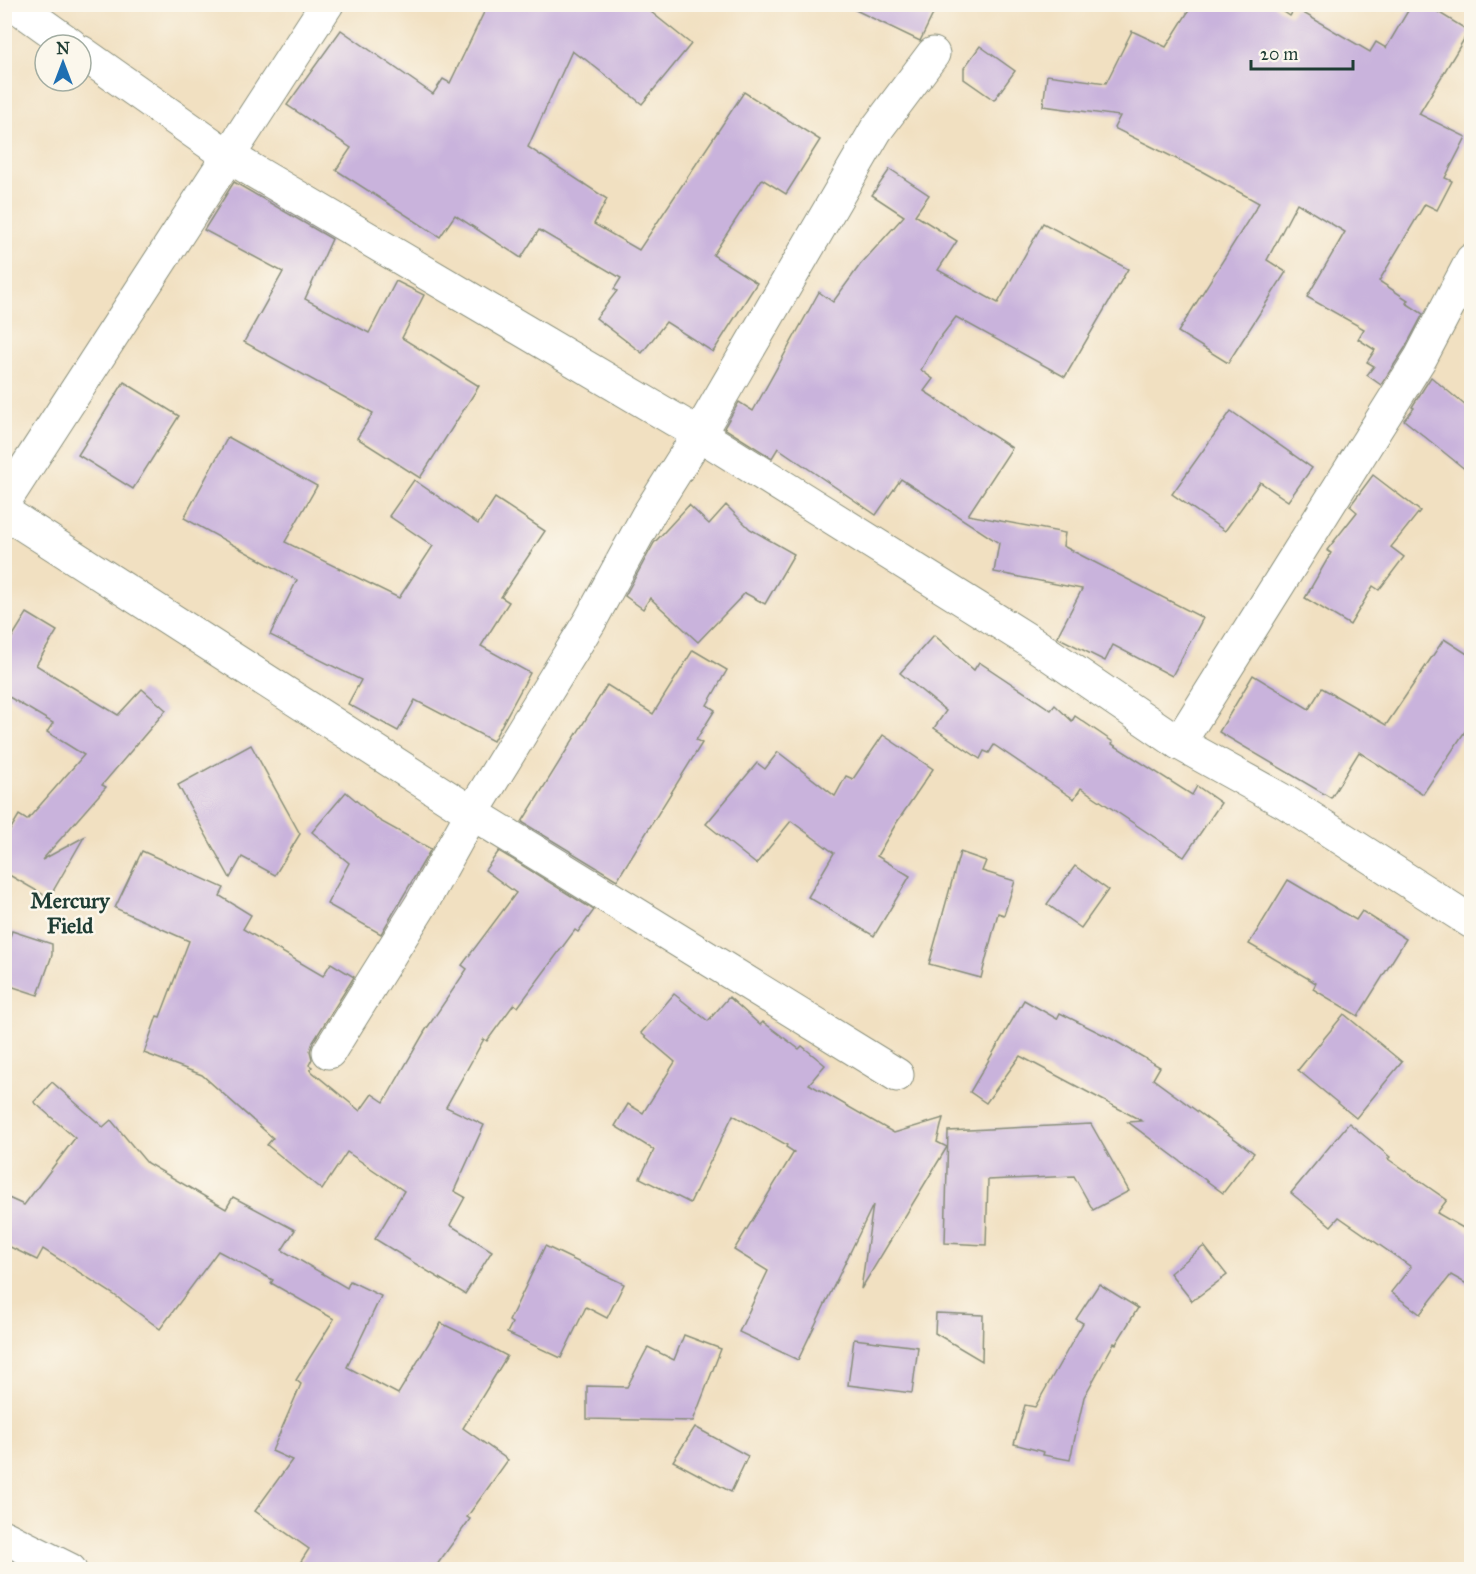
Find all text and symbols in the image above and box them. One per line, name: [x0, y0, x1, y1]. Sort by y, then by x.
north arrow: [33, 33, 93, 93]
scale bar: [1251, 33, 1353, 71]
text: N: [56, 39, 70, 58]
text: 20 m: [1260, 43, 1298, 65]
district label: Mercury Field: [30, 887, 111, 939]

